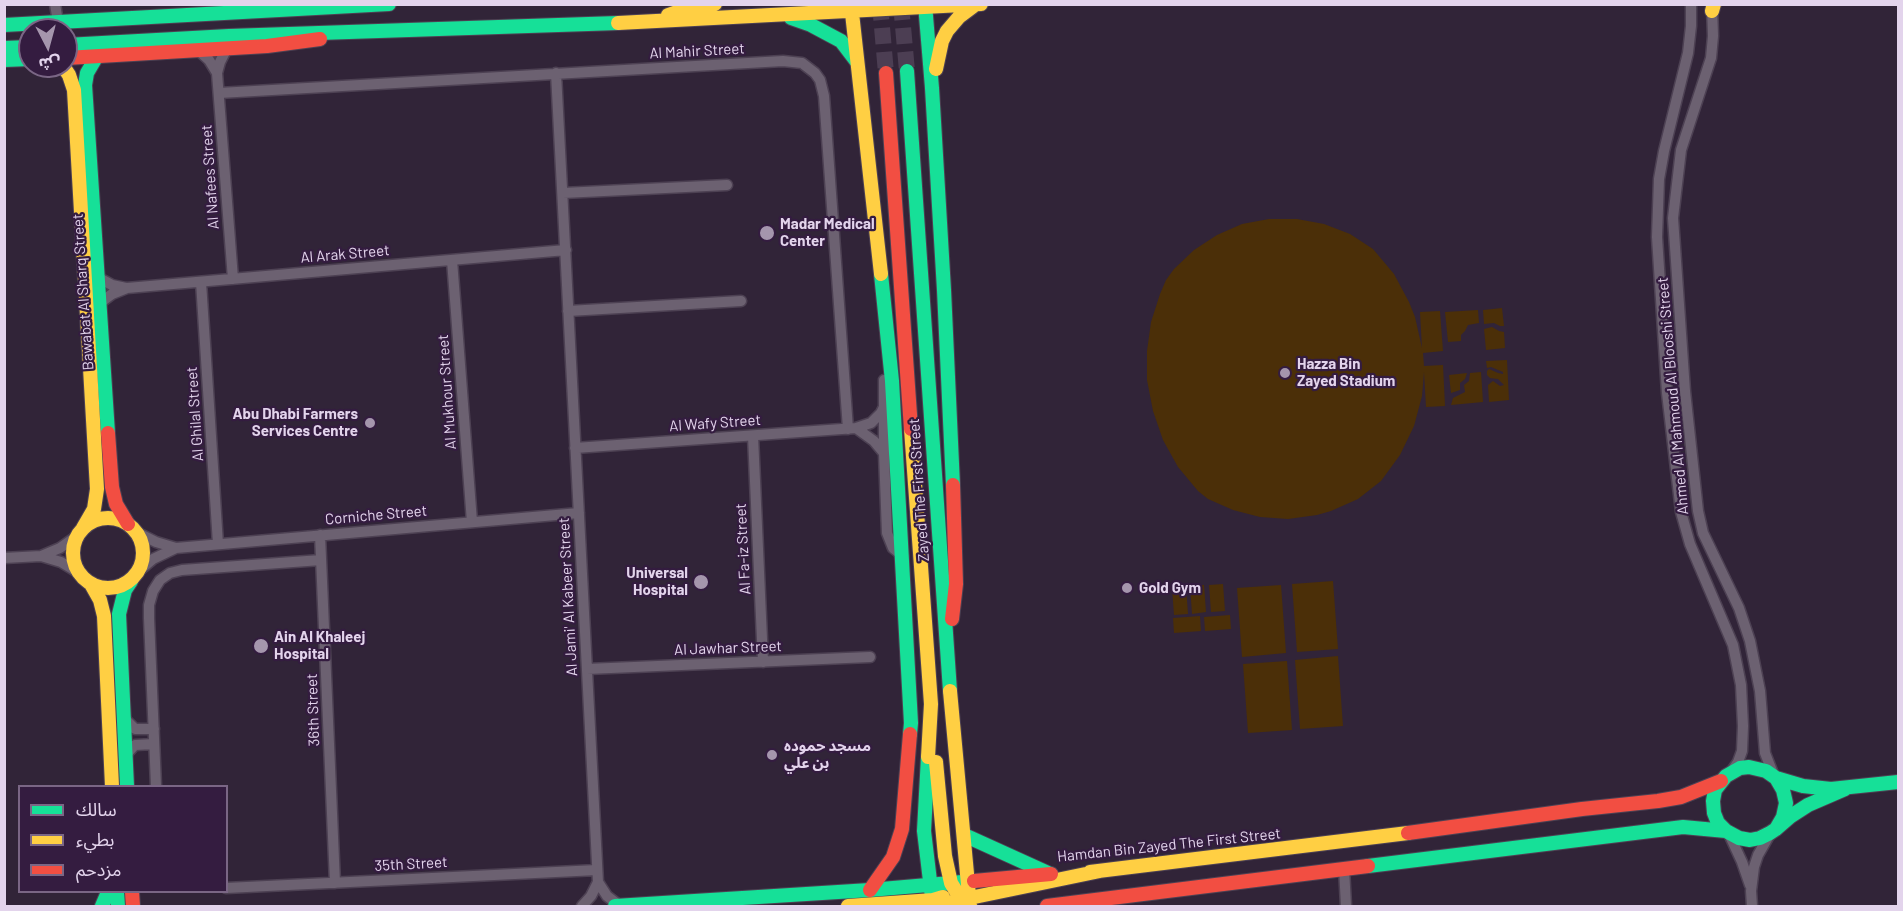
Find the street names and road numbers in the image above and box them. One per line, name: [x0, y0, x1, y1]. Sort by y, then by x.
street label: Al Mahir Street: [649, 40, 745, 62]
street label: Al Nafees Street: [197, 124, 223, 230]
street label: Bawabat Al Sharq Street: [69, 213, 97, 371]
street label: Al Arak Street: [300, 241, 390, 267]
street label: Ahmed Al Mahmoud Al Blooshi Street: [1654, 277, 1692, 515]
street label: Al Mukhour Street: [434, 334, 460, 450]
street label: Al Ghilal Street: [183, 366, 207, 462]
street label: Al Wafy Street: [669, 411, 761, 435]
street label: Zayed The First Street: [905, 418, 933, 562]
street label: Corniche Street: [324, 502, 428, 528]
street label: Al Fa-iz Street: [732, 503, 754, 595]
street label: Al Jami' Al Kabeer Street: [555, 517, 581, 677]
street label: Al Jawhar Street: [674, 637, 782, 659]
street label: 36th Street: [303, 673, 323, 747]
street label: Hamdan Bin Zayed The First Street: [1056, 824, 1282, 866]
street label: 35th Street: [374, 853, 448, 875]

